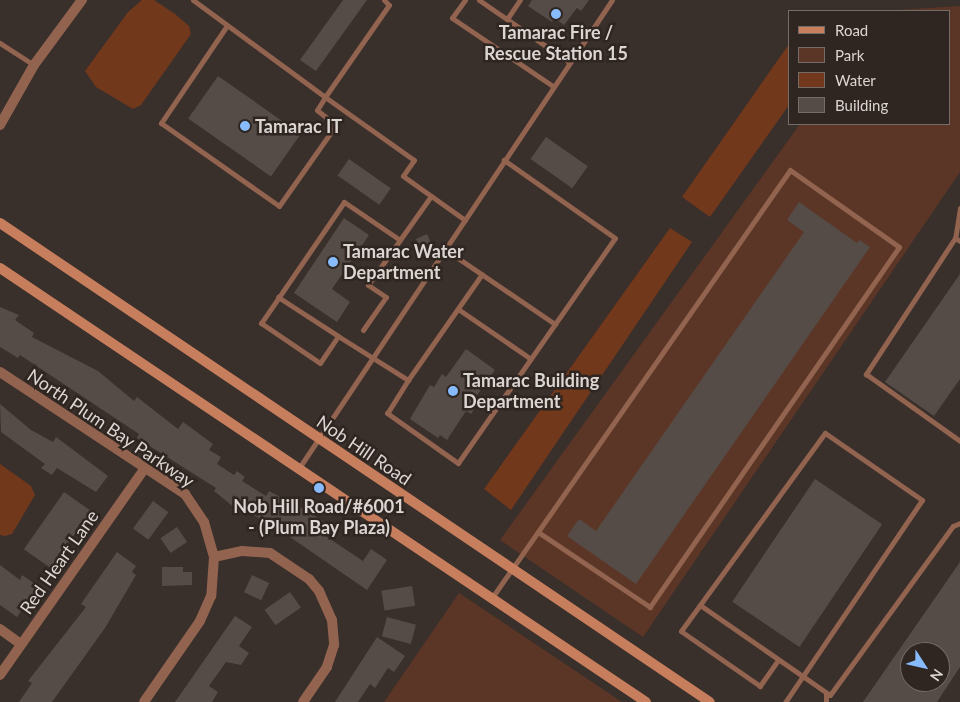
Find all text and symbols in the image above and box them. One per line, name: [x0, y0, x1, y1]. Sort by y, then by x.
marker: Tamarac Fire / Rescue Station 15: [550, 8, 562, 20]
legend: [788, 10, 950, 125]
text: Road: [835, 21, 868, 39]
place label: Tamarac Fire / Rescue Station 15: [484, 22, 628, 64]
text: Park: [835, 46, 864, 64]
text: Water: [835, 71, 876, 89]
text: Building: [835, 96, 888, 114]
place label: Tamarac IT: [255, 115, 342, 137]
marker: Tamarac IT: [239, 120, 251, 132]
place label: Tamarac Water Department: [343, 241, 464, 284]
marker: Tamarac Water Department: [327, 256, 339, 268]
street label: North Plum Bay Parkway: [23, 364, 199, 492]
place label: Tamarac Building Department: [463, 370, 599, 412]
marker: Tamarac Building Department: [447, 385, 459, 397]
street label: Nob Hill Road: [313, 410, 415, 490]
marker: Nob Hill Road/#6001 - (Plum Bay Plaza): [313, 482, 325, 494]
place label: Nob Hill Road/#6001 - (Plum Bay Plaza): [233, 496, 405, 538]
street label: Red Heart Lane: [15, 506, 103, 618]
north arrow: [900, 642, 950, 692]
text: N: [927, 666, 947, 685]

